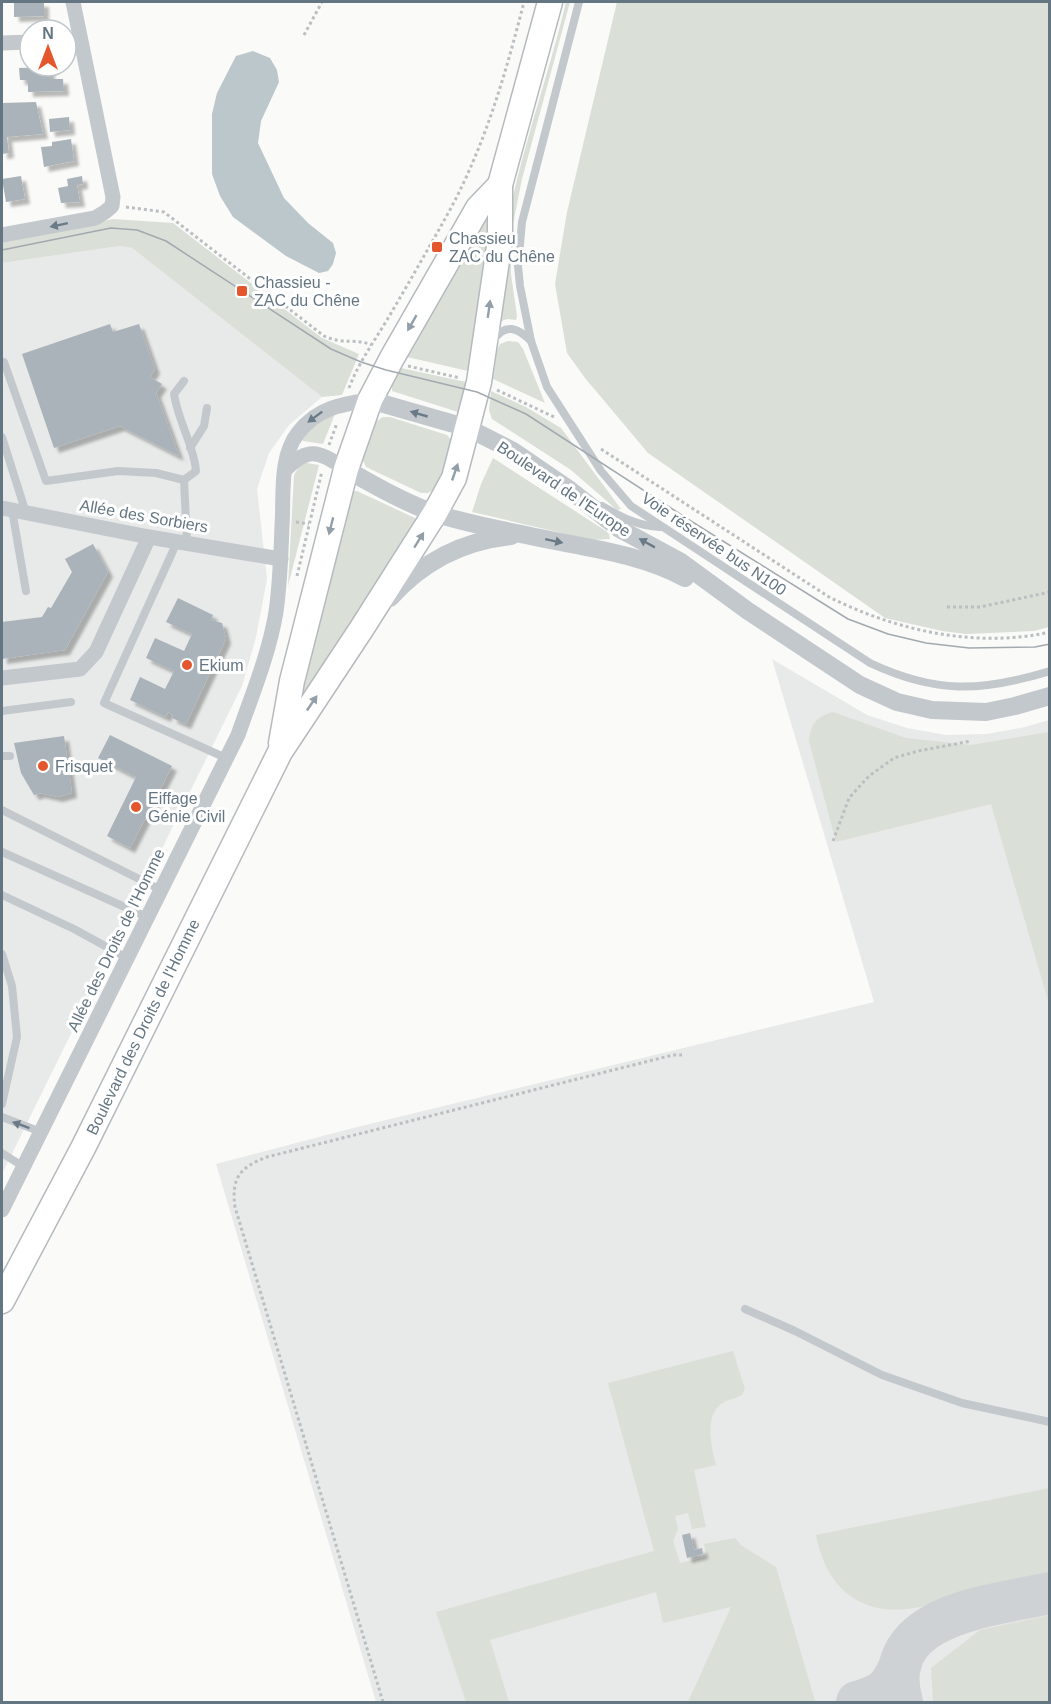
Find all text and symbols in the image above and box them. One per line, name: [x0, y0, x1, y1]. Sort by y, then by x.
north arrow: [18, 18, 78, 78]
text: N: [42, 25, 54, 42]
one-way arrow: [49, 221, 68, 230]
place label: Chassieu ZAC du Chêne: [449, 230, 555, 265]
marker: Chassieu ZAC du Chêne: [430, 240, 444, 254]
place label: Chassieu - ZAC du Chêne: [254, 274, 360, 309]
marker: Chassieu - ZAC du Chêne: [235, 284, 249, 298]
one-way arrow: [485, 299, 494, 318]
one-way arrow: [407, 314, 417, 331]
one-way arrow: [410, 409, 428, 418]
one-way arrow: [308, 410, 323, 422]
street label: Boulevard de l'Europe: [494, 438, 634, 540]
one-way arrow: [451, 463, 460, 481]
street label: Voie réservée bus N100: [638, 489, 790, 599]
street label: Allée des Sorbiers: [79, 496, 209, 536]
one-way arrow: [326, 517, 336, 535]
one-way arrow: [413, 532, 424, 548]
one-way arrow: [544, 537, 563, 546]
one-way arrow: [638, 538, 655, 548]
place label: Ekium: [199, 657, 243, 674]
marker: Ekium: [180, 658, 194, 672]
one-way arrow: [306, 695, 317, 711]
place label: Frisquet: [55, 758, 113, 775]
marker: Frisquet: [36, 759, 50, 773]
place label: Eiffage Génie Civil: [148, 790, 225, 825]
marker: Eiffage Génie Civil: [129, 800, 143, 814]
street label: Allée des Droits de l'Homme: [64, 846, 168, 1034]
street label: Boulevard des Droits de l'Homme: [83, 916, 203, 1138]
one-way arrow: [12, 1120, 30, 1129]

